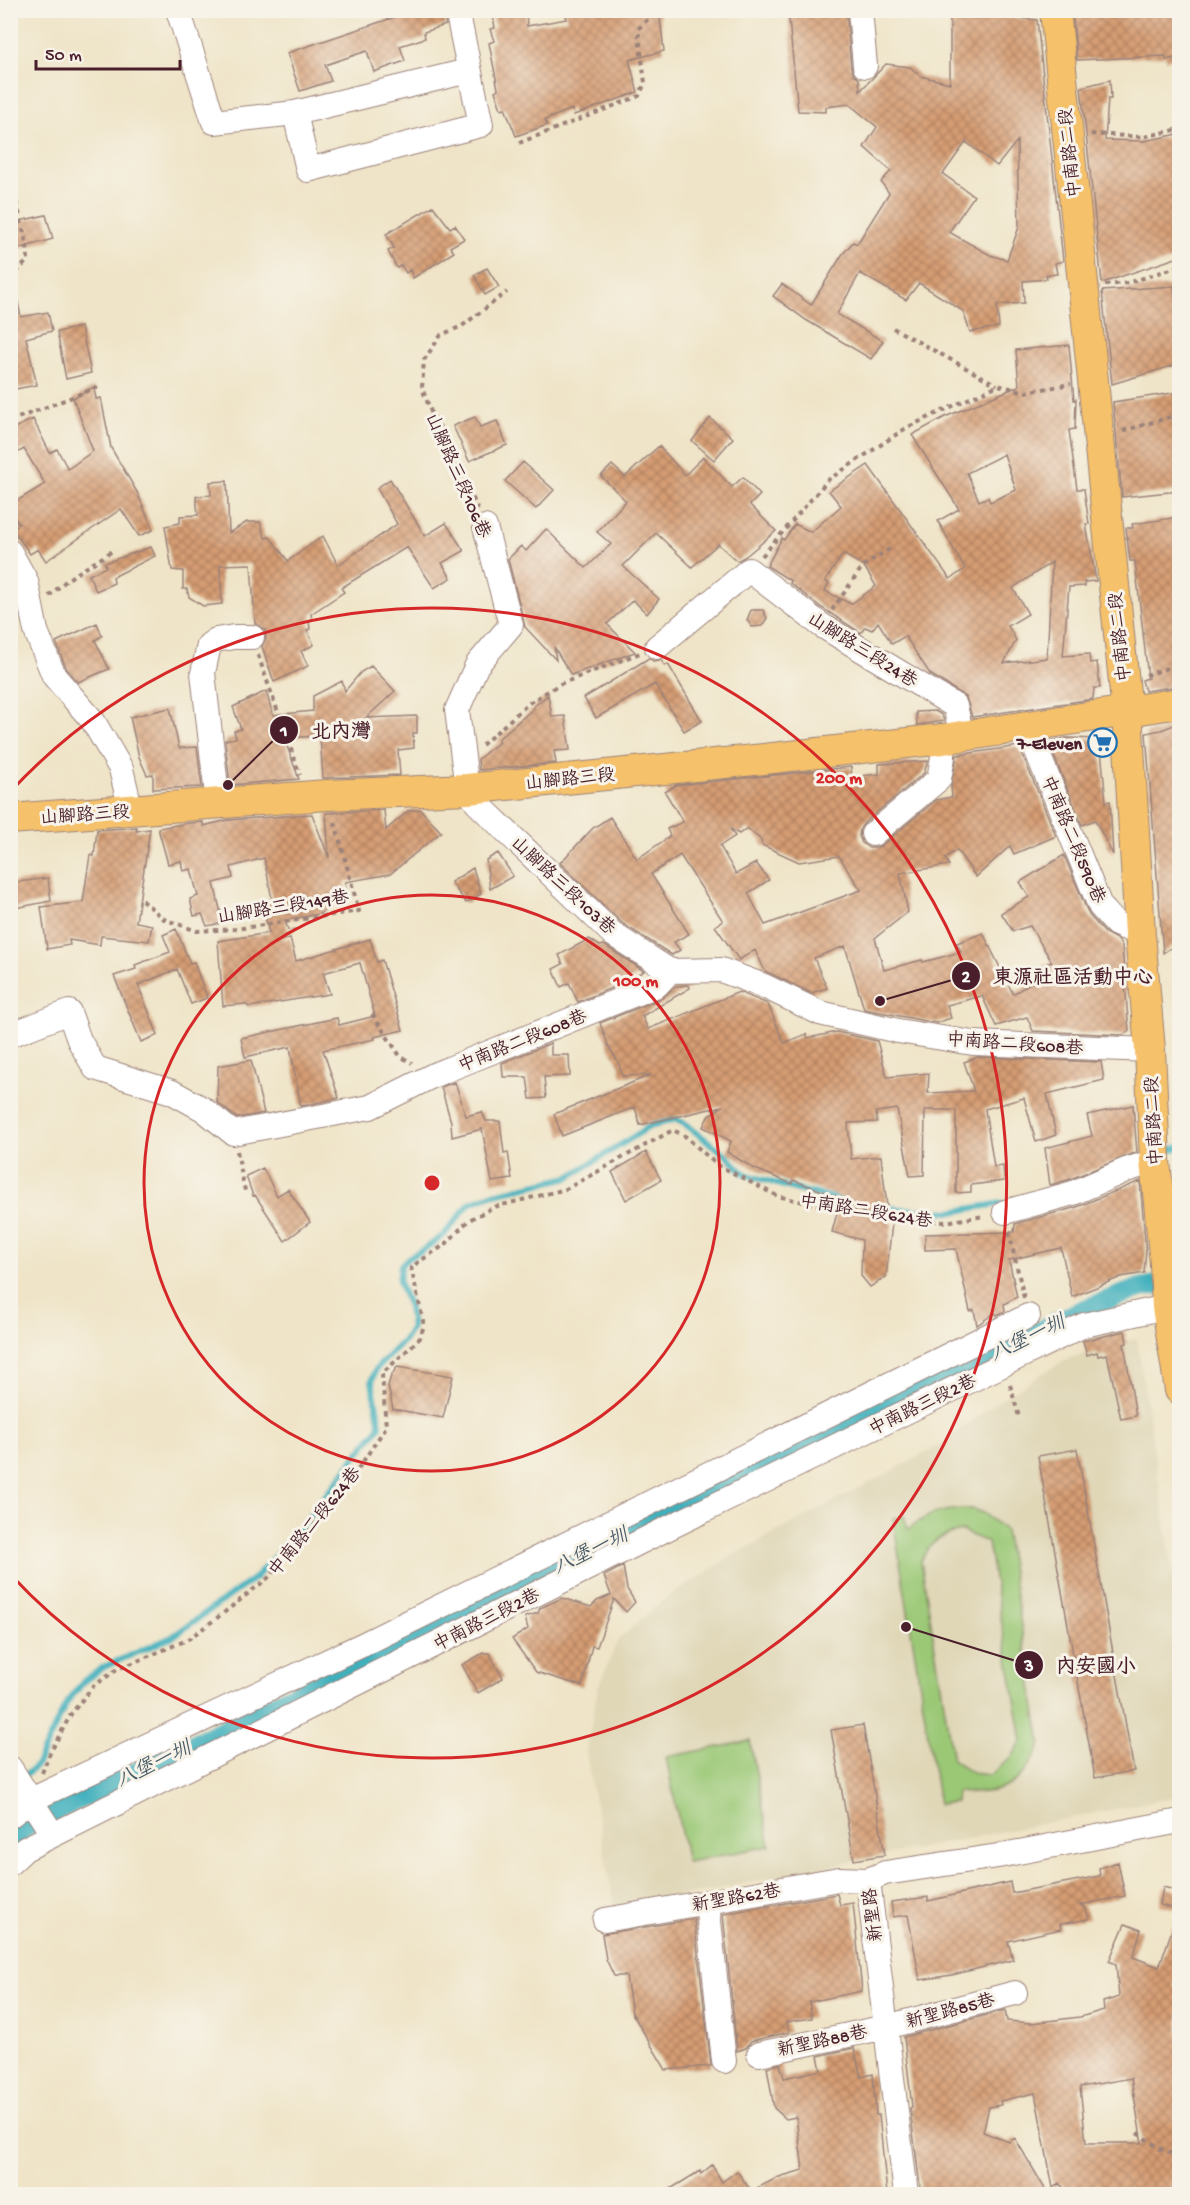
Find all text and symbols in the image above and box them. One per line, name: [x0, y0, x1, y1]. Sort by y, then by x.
scale bar: [36, 33, 180, 71]
text: 50 m: [45, 46, 82, 67]
street label: 中南路二段: [1055, 107, 1087, 199]
street label: 山腳路三段106巷: [420, 410, 495, 542]
street label: 中南路二段: [1105, 591, 1137, 683]
street label: 山腳路三段24巷: [803, 608, 921, 693]
callout: 北內灣: [269, 711, 383, 749]
text: 北內灣: [311, 720, 371, 745]
text: 1: [279, 722, 288, 743]
supermarket icon: 7-Eleven: [1087, 727, 1119, 759]
place label: 7-Eleven: [1016, 735, 1082, 756]
street label: 山腳路三段: [524, 764, 616, 796]
text: 200 m: [816, 769, 862, 790]
street label: 中南路二段590巷: [1035, 773, 1109, 907]
street label: 山腳路三段: [39, 802, 131, 830]
street label: 山腳路三段103巷: [506, 832, 619, 940]
street label: 山腳路三段149巷: [216, 887, 351, 929]
callout: 東源社區活動中心: [951, 957, 1165, 995]
text: 東源社區活動中心: [993, 966, 1153, 991]
text: 2: [962, 968, 971, 989]
text: 100 m: [613, 972, 659, 993]
street label: 中南路二段608巷: [455, 1006, 590, 1078]
street label: 中南路二段608巷: [946, 1029, 1084, 1061]
street label: 中南路二段: [1142, 1075, 1168, 1166]
centre of rings: [422, 1173, 442, 1193]
street label: 中南路二段624巷: [798, 1191, 934, 1233]
water label: 八堡一圳: [987, 1310, 1071, 1368]
street label: 中南路三段2巷: [866, 1370, 980, 1441]
street label: 中南路二段624巷: [265, 1463, 366, 1581]
water label: 八堡一圳: [550, 1523, 634, 1581]
street label: 中南路三段2巷: [430, 1584, 544, 1657]
callout: 內安國小: [1014, 1646, 1148, 1684]
text: 內安國小: [1056, 1655, 1136, 1680]
text: 3: [1023, 1657, 1034, 1678]
water label: 八堡一圳: [113, 1736, 197, 1794]
street label: 新聖路62巷: [690, 1880, 783, 1918]
street label: 新聖路: [860, 1887, 888, 1943]
street label: 新聖路85巷: [904, 1989, 997, 2034]
street label: 新聖路88巷: [775, 2022, 870, 2062]

